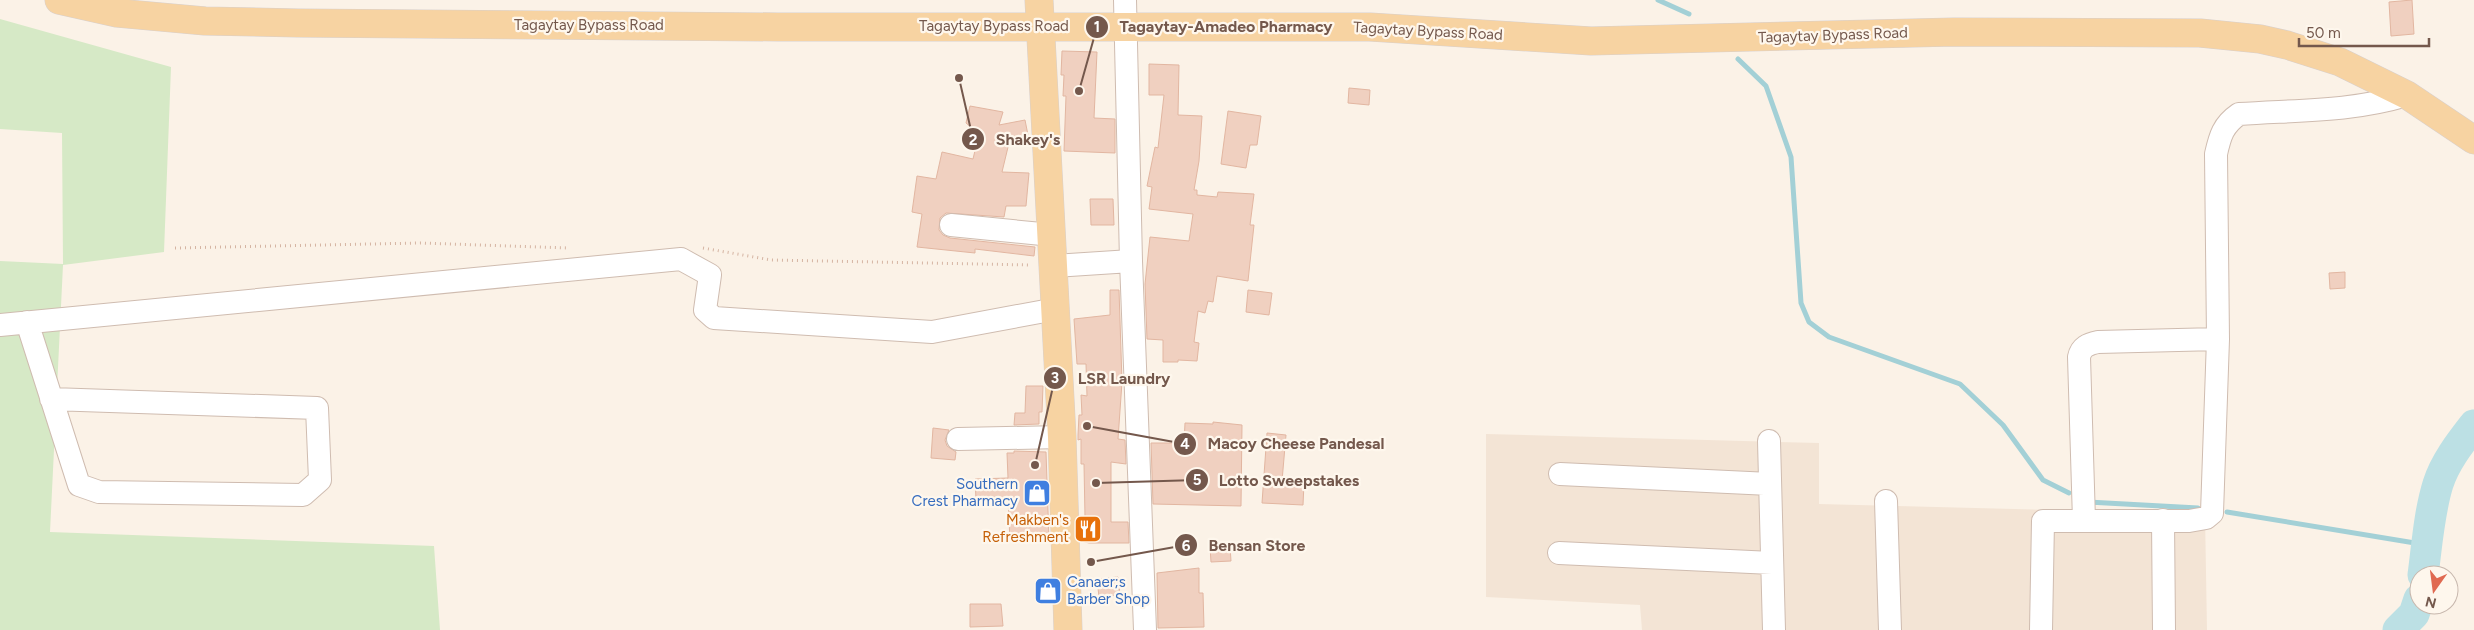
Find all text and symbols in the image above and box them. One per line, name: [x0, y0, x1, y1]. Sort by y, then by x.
callout: Tagaytay-Amadeo Pharmacy: [1085, 11, 1343, 42]
scale bar: [2299, 15, 2429, 47]
street label: Tagaytay Bypass Road: [514, 16, 664, 34]
street label: Tagaytay Bypass Road: [919, 17, 1069, 35]
text: Tagaytay-Amadeo Pharmacy: [1119, 17, 1333, 36]
text: 1: [1094, 18, 1100, 36]
street label: Tagaytay Bypass Road: [1353, 18, 1503, 44]
street label: Tagaytay Bypass Road: [1758, 23, 1908, 47]
text: 50 m: [2306, 24, 2341, 42]
callout: Shakey's: [960, 124, 1070, 155]
text: Shakey's: [996, 130, 1061, 149]
text: 2: [969, 131, 978, 149]
callout: LSR Laundry: [1043, 362, 1180, 393]
text: 3: [1051, 369, 1059, 387]
text: LSR Laundry: [1078, 369, 1171, 388]
callout: Macoy Cheese Pandesal: [1173, 428, 1395, 459]
text: Macoy Cheese Pandesal: [1208, 434, 1385, 453]
text: 4: [1180, 435, 1190, 453]
callout: Lotto Sweepstakes: [1184, 465, 1370, 496]
text: 5: [1193, 471, 1202, 489]
text: Lotto Sweepstakes: [1219, 471, 1360, 490]
place label: Southern Crest Pharmacy: [912, 475, 1018, 510]
shop icon: Southern Crest Pharmacy: [1022, 478, 1052, 508]
place label: Makben's Refreshment: [982, 511, 1069, 546]
restaurant icon: Makben's Refreshment: [1073, 514, 1103, 544]
callout: Bensan Store: [1174, 530, 1315, 561]
text: Bensan Store: [1209, 536, 1306, 555]
text: 6: [1182, 537, 1191, 555]
north arrow: [2409, 565, 2459, 615]
place label: Canaer;s Barber Shop: [1067, 573, 1150, 608]
shop icon: Canaer;s Barber Shop: [1033, 576, 1063, 606]
text: N: [2424, 593, 2438, 612]

